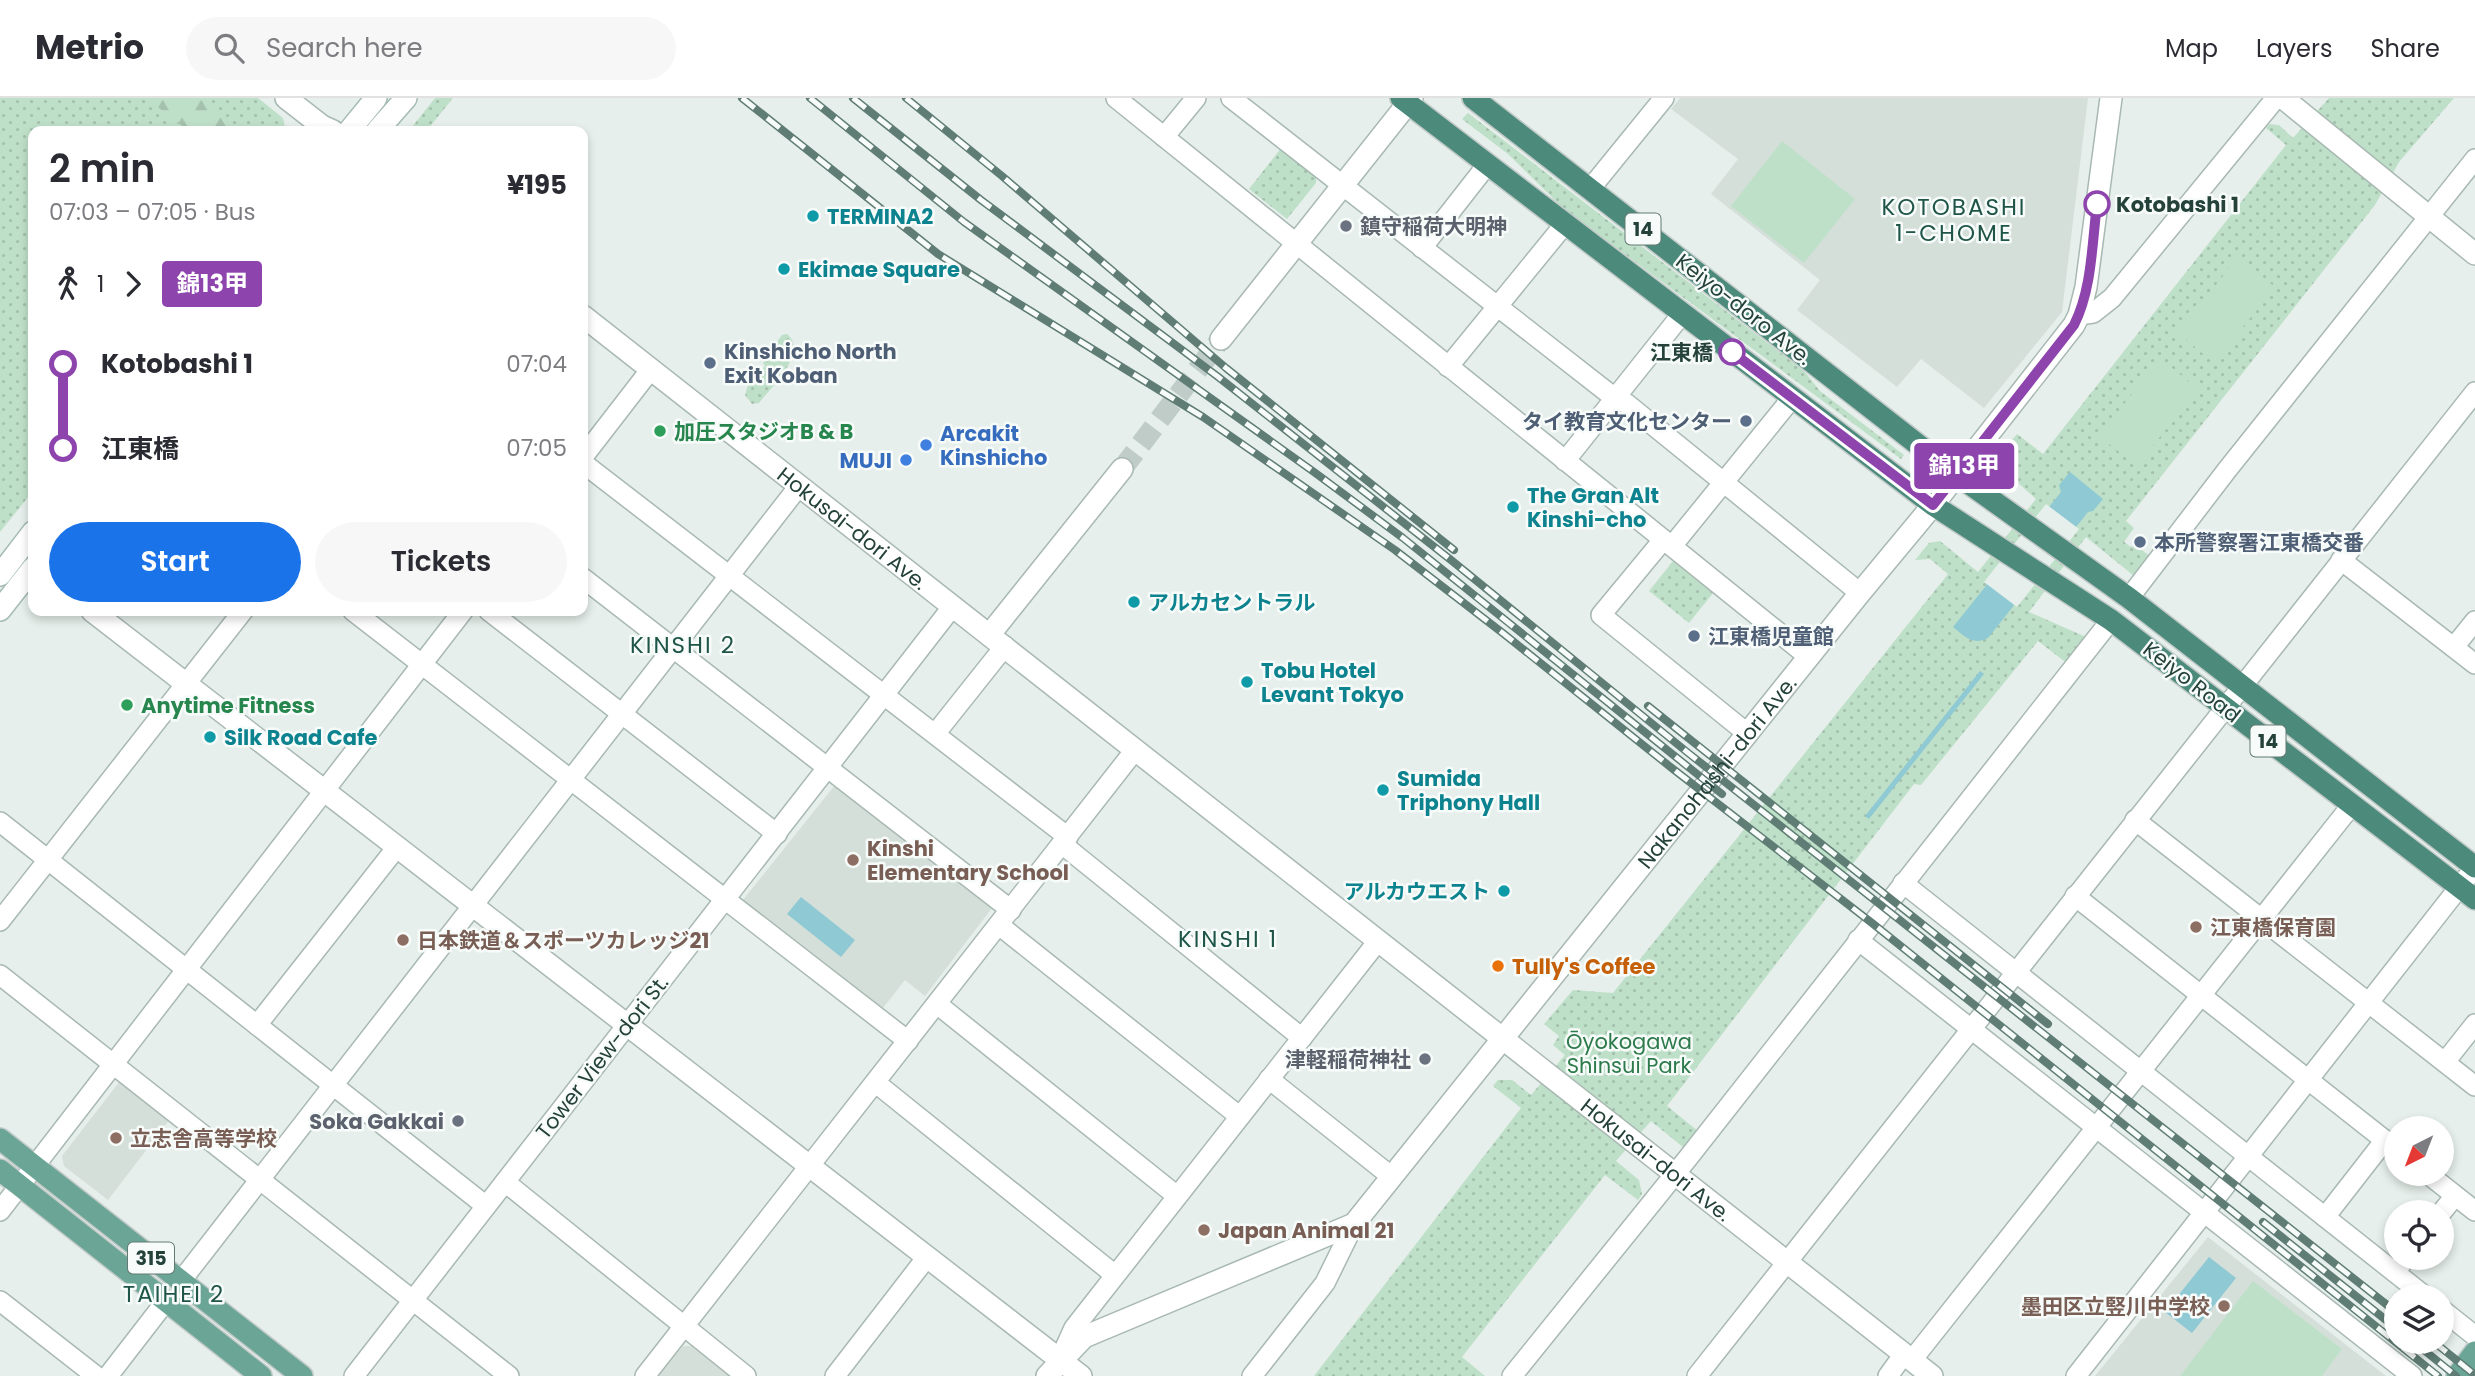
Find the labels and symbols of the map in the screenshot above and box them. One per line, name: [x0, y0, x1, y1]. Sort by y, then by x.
place label: Kotobashi 1: [2116, 190, 2239, 219]
district label: KOTOBASHI 1-CHOME: [1881, 191, 2027, 249]
marker: Kotobashi 1: [2084, 191, 2110, 217]
place label: TERMINA2: [827, 202, 933, 231]
marker: TERMINA2: [805, 208, 821, 224]
place label: 鎮守稲荷大明神: [1360, 212, 1507, 241]
road number: 14: [1626, 214, 1660, 244]
marker: 鎮守稲荷大明神: [1338, 218, 1354, 234]
street label: Keiyo-doro Ave.: [1670, 247, 1818, 371]
place label: Ekimae Square: [798, 255, 960, 284]
marker: Ekimae Square: [776, 261, 792, 277]
place label: Kinshicho North Exit Koban: [724, 337, 897, 390]
place label: 江東橋: [1650, 338, 1713, 367]
marker: 江東橋: [1719, 339, 1745, 365]
marker: Kinshicho North Exit Koban: [702, 355, 718, 371]
place label: タイ教育文化センター: [1522, 407, 1732, 436]
marker: タイ教育文化センター: [1738, 413, 1754, 429]
place label: 加圧スタジオB & B: [674, 417, 854, 446]
place label: Arcakit Kinshicho: [940, 419, 1047, 472]
marker: 加圧スタジオB & B: [652, 423, 668, 439]
marker: Arcakit Kinshicho: [918, 437, 934, 453]
line badge: 錦13甲: [1915, 443, 2013, 489]
place label: MUJI: [840, 446, 892, 475]
marker: MUJI: [898, 452, 914, 468]
street label: Hokusai-dori Ave.: [771, 460, 934, 596]
place label: The Gran Alt Kinshi-cho: [1527, 481, 1659, 534]
marker: The Gran Alt Kinshi-cho: [1505, 499, 1521, 515]
place label: 本所警察署江東橋交番: [2154, 528, 2364, 557]
marker: 本所警察署江東橋交番: [2132, 534, 2148, 550]
place label: アルカセントラル: [1148, 588, 1315, 617]
marker: アルカセントラル: [1126, 594, 1142, 610]
place label: 江東橋児童館: [1708, 622, 1834, 651]
marker: 江東橋児童館: [1686, 628, 1702, 644]
district label: KINSHI 2: [630, 629, 736, 661]
street label: Keiyo Road: [2137, 635, 2247, 729]
place label: Tobu Hotel Levant Tokyo: [1261, 656, 1404, 709]
street label: Nakanohashi-dori Ave.: [1630, 669, 1803, 874]
marker: Tobu Hotel Levant Tokyo: [1239, 674, 1255, 690]
place label: Anytime Fitness: [141, 691, 315, 720]
marker: Anytime Fitness: [119, 697, 135, 713]
place label: Silk Road Cafe: [224, 723, 378, 752]
road number: 14: [2250, 726, 2286, 756]
marker: Silk Road Cafe: [202, 729, 218, 745]
place label: Sumida Triphony Hall: [1397, 764, 1540, 817]
marker: Sumida Triphony Hall: [1375, 782, 1391, 798]
place label: Kinshi Elementary School: [867, 834, 1069, 887]
marker: Kinshi Elementary School: [845, 852, 861, 868]
place label: アルカウエスト: [1344, 877, 1490, 906]
marker: アルカウエスト: [1496, 883, 1512, 899]
place label: 江東橋保育園: [2210, 913, 2336, 942]
marker: 江東橋保育園: [2188, 919, 2204, 935]
district label: KINSHI 1: [1178, 923, 1278, 955]
place label: 日本鉄道＆スポーツカレッジ21: [417, 926, 709, 955]
marker: 日本鉄道＆スポーツカレッジ21: [395, 932, 411, 948]
place label: Tully's Coffee: [1512, 952, 1655, 981]
marker: Tully's Coffee: [1490, 958, 1506, 974]
street label: Tower View-dori St.: [529, 969, 675, 1145]
park label: Ōyokogawa Shinsui Park: [1566, 1027, 1692, 1080]
place label: 津軽稲荷神社: [1285, 1045, 1411, 1074]
marker: 津軽稲荷神社: [1417, 1051, 1433, 1067]
street label: Hokusai-dori Ave.: [1575, 1091, 1738, 1228]
place label: Soka Gakkai: [309, 1107, 444, 1136]
marker: Soka Gakkai: [450, 1113, 466, 1129]
north arrow: [2384, 1116, 2454, 1186]
place label: 立志舎高等学校: [130, 1124, 277, 1153]
marker: 立志舎高等学校: [108, 1130, 124, 1146]
place label: Japan Animal 21: [1218, 1216, 1394, 1245]
marker: Japan Animal 21: [1196, 1222, 1212, 1238]
road number: 315: [128, 1242, 174, 1274]
district label: TAIHEI 2: [123, 1278, 225, 1310]
place label: 墨田区立竪川中学校: [2021, 1292, 2210, 1321]
marker: 墨田区立竪川中学校: [2216, 1298, 2232, 1314]

